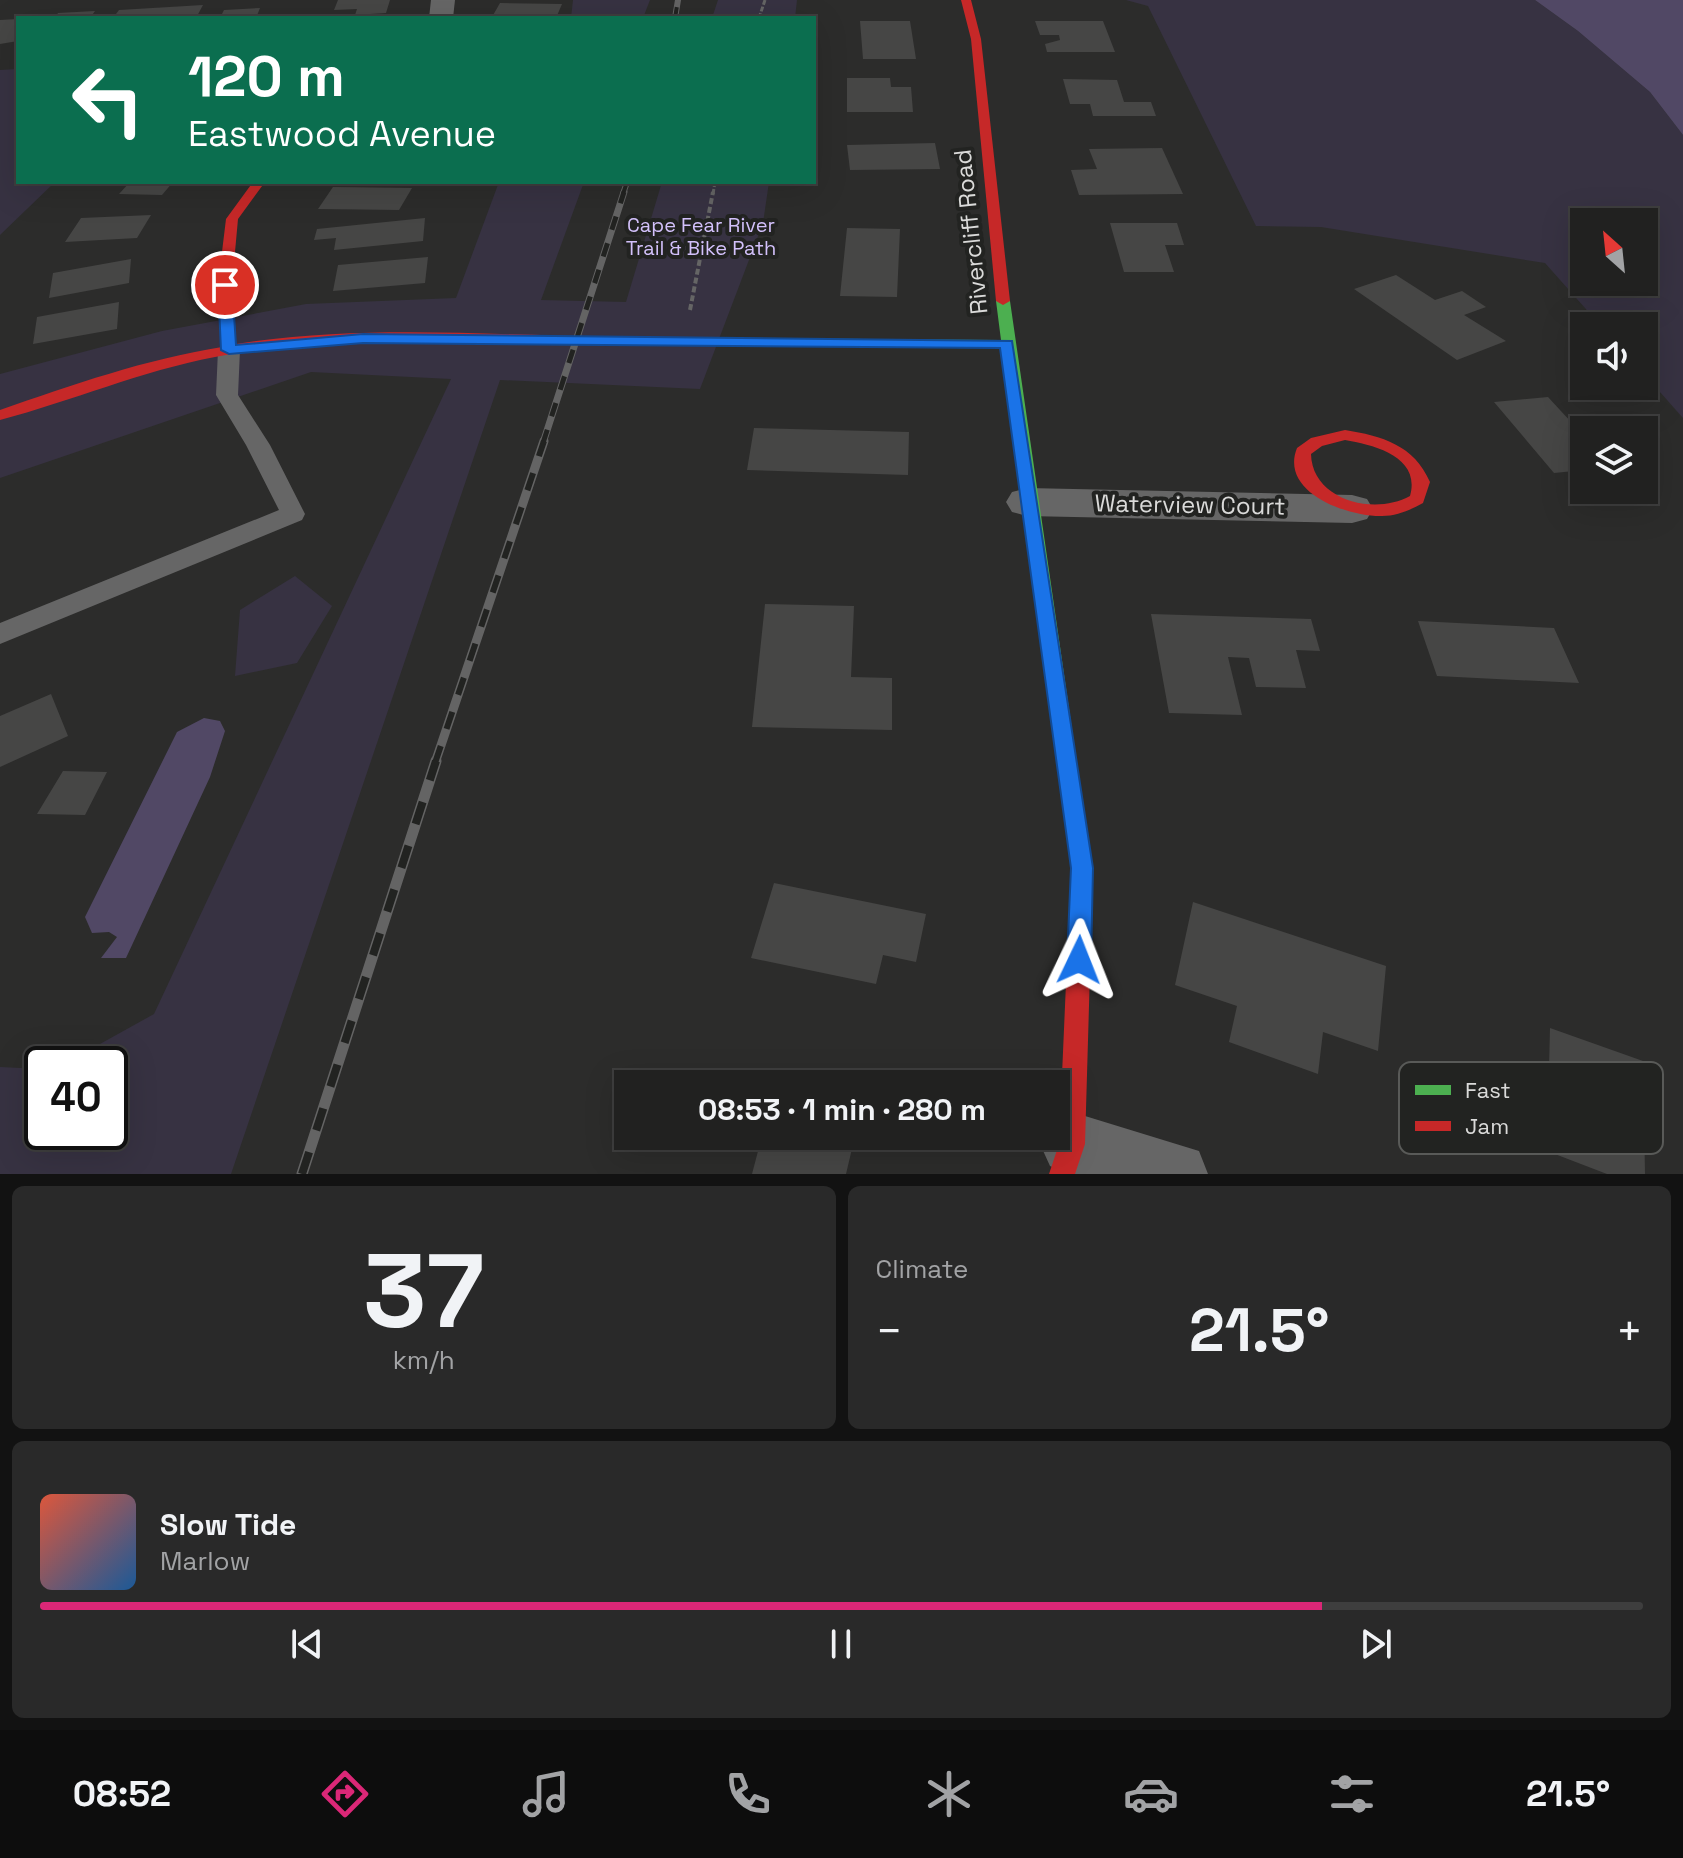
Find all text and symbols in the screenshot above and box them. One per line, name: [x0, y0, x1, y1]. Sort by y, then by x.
text: 120 m: [188, 41, 345, 112]
icon: left: [56, 48, 160, 152]
text: Eastwood Avenue: [188, 111, 496, 157]
street label: Rivercliff Road: [946, 148, 995, 316]
north arrow: [1570, 208, 1658, 296]
map controls: [1570, 208, 1658, 504]
park label: Cape Fear River Trail & Bike Path: [626, 212, 776, 261]
pin: [191, 251, 259, 319]
icon: arrive: [203, 263, 247, 307]
button: sound: [1570, 312, 1658, 400]
button: layers: [1570, 416, 1658, 504]
street label: Waterview Court: [1094, 487, 1286, 522]
position arrow: [1037, 918, 1121, 1002]
speed limit sign: 40: [24, 1046, 128, 1150]
legend: [1399, 1062, 1663, 1154]
text: Fast: [1465, 1076, 1511, 1104]
text: 08:53 · 1 min · 280 m: [698, 1090, 986, 1129]
text: Jam: [1465, 1112, 1509, 1140]
text: 37: [363, 1225, 484, 1357]
text: Climate: [876, 1252, 968, 1286]
text: 21.5°: [1189, 1292, 1329, 1369]
text: −: [876, 1303, 903, 1359]
text: +: [1616, 1303, 1643, 1359]
text: km/h: [393, 1343, 455, 1377]
text: Slow Tide: [160, 1505, 296, 1544]
text: Marlow: [160, 1544, 250, 1578]
icon: previous: [285, 1622, 329, 1666]
icon: pause: [819, 1622, 863, 1666]
icon: next: [1354, 1622, 1398, 1666]
icon: directions: [317, 1766, 373, 1822]
icon: music: [518, 1766, 574, 1822]
icon: phone: [720, 1766, 776, 1822]
icon: climate: [921, 1766, 977, 1822]
icon: car: [1123, 1766, 1179, 1822]
icon: filters: [1324, 1766, 1380, 1822]
text: 08:52: [73, 1771, 171, 1817]
text: 21.5°: [1526, 1771, 1610, 1817]

